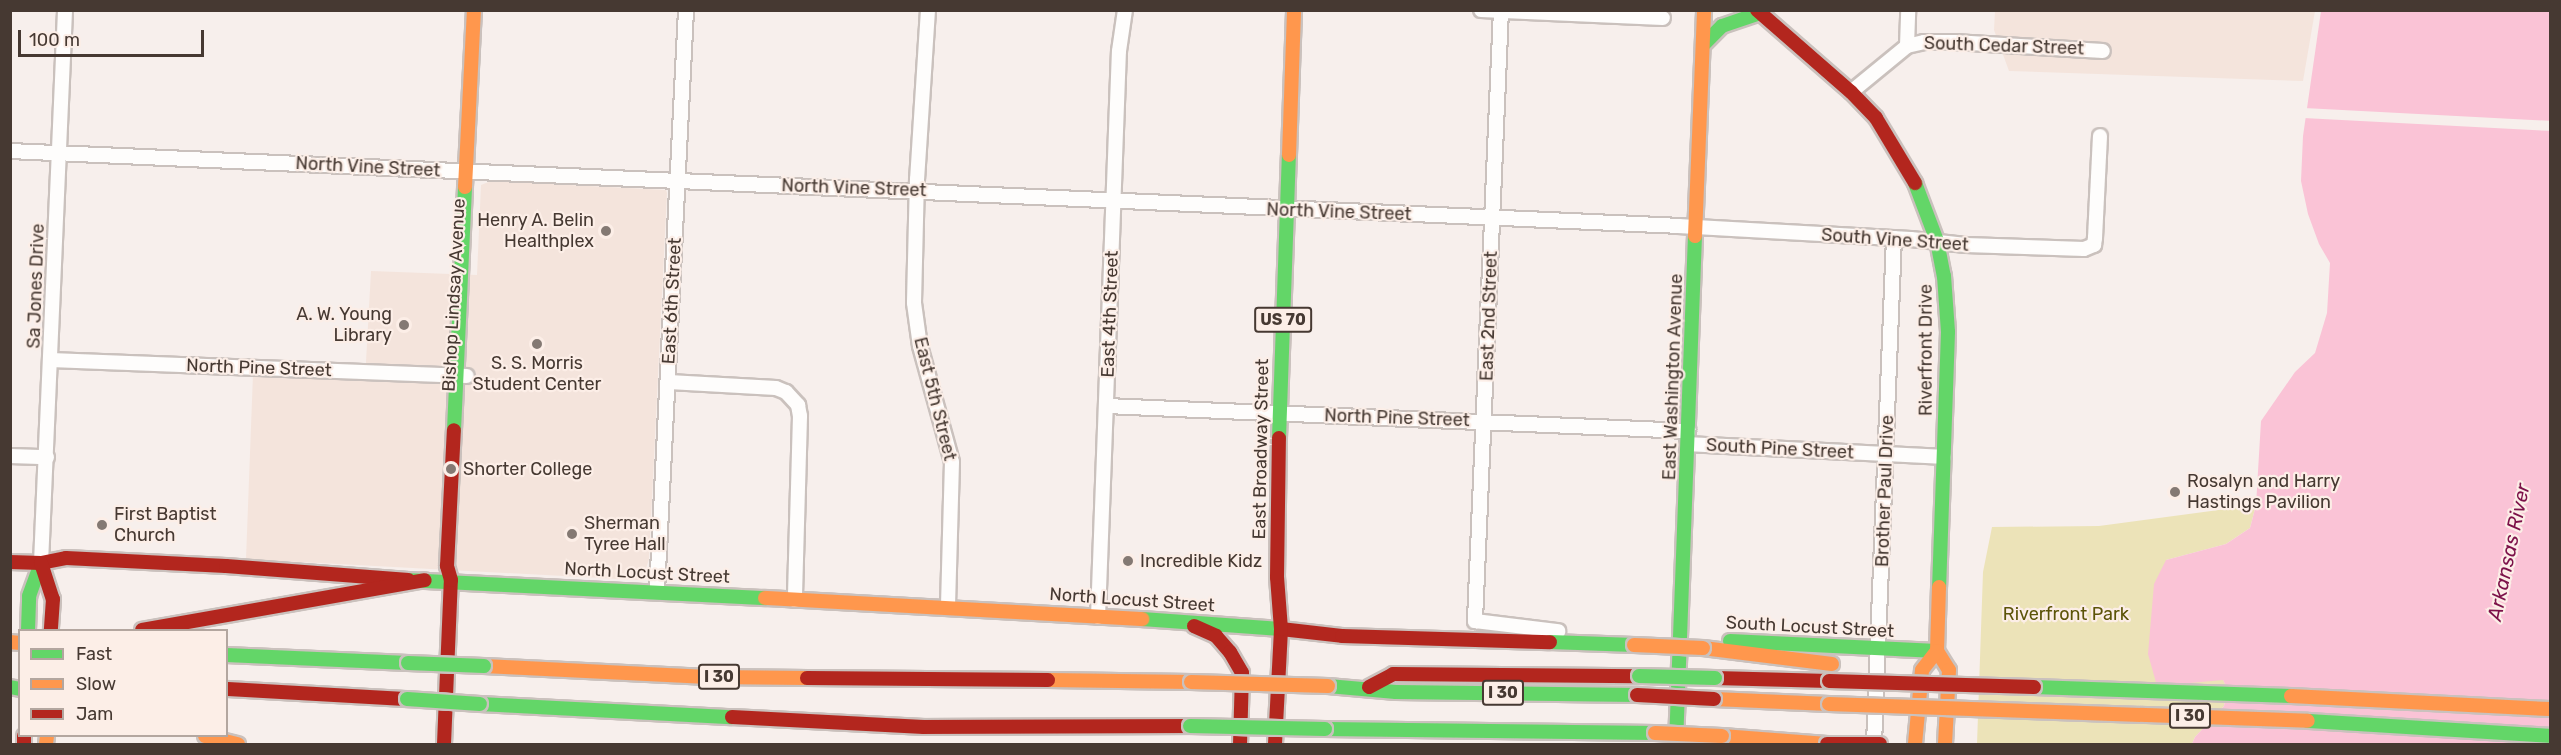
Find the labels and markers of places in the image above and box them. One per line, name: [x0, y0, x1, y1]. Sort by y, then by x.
place label: Henry A. Belin Healthplex: [476, 210, 594, 252]
marker: Henry A. Belin Healthplex: [599, 224, 613, 238]
place label: A. W. Young Library: [295, 304, 392, 346]
marker: A. W. Young Library: [397, 318, 411, 332]
marker: S. S. Morris Student Center: [530, 337, 544, 351]
place label: S. S. Morris Student Center: [473, 353, 601, 395]
place label: Shorter College: [463, 458, 593, 480]
marker: Shorter College: [444, 462, 458, 476]
place label: Rosalyn and Harry Hastings Pavilion: [2187, 471, 2340, 514]
marker: Rosalyn and Harry Hastings Pavilion: [2168, 485, 2182, 499]
place label: First Baptist Church: [114, 504, 217, 546]
place label: Sherman Tyree Hall: [584, 513, 666, 556]
marker: First Baptist Church: [95, 518, 109, 532]
marker: Sherman Tyree Hall: [565, 527, 579, 541]
place label: Incredible Kidz: [1140, 550, 1262, 572]
marker: Incredible Kidz: [1121, 554, 1135, 568]

